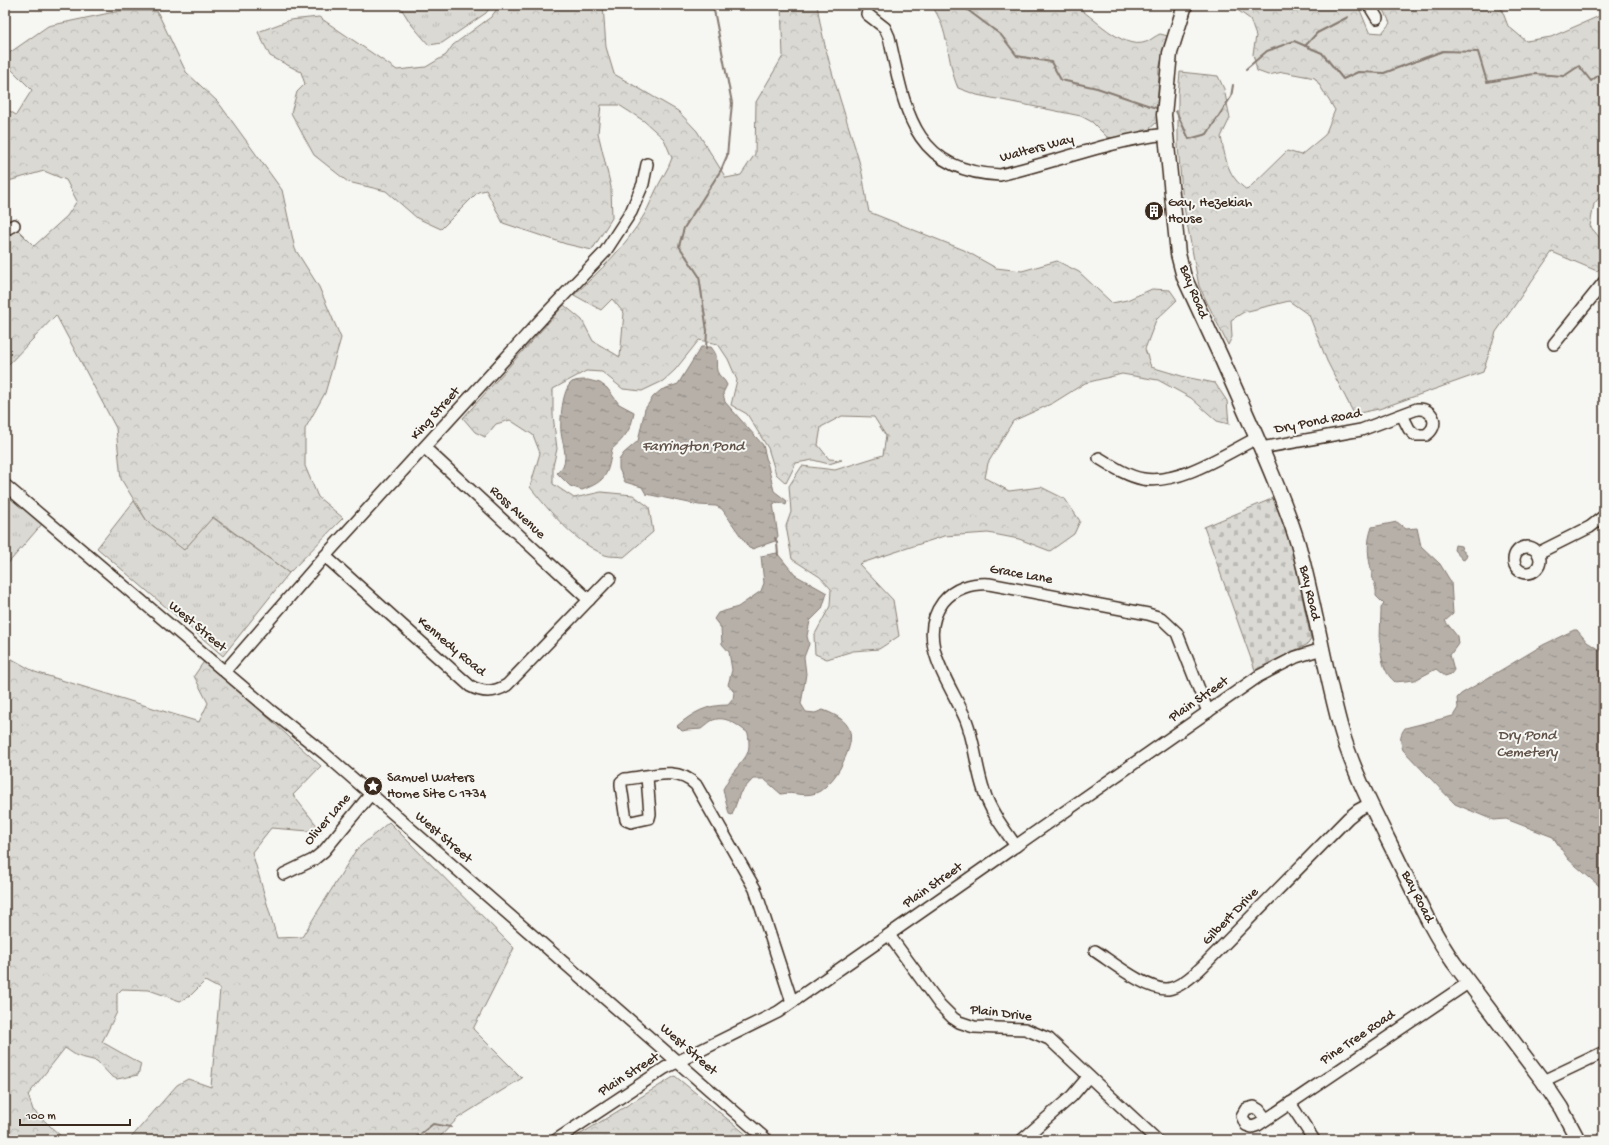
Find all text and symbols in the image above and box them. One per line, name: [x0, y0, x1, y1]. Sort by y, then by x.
street label: Walters Way: [998, 131, 1076, 167]
place label: Gay, Hezekiah House: [1168, 195, 1253, 228]
building icon: Gay, Hezekiah House: [1143, 200, 1165, 222]
street label: Bay Road: [1174, 262, 1212, 323]
street label: King Street: [408, 383, 465, 444]
street label: Dry Pond Road: [1272, 405, 1365, 439]
water label: Farrington Pond: [642, 438, 746, 456]
street label: Ross Avenue: [485, 483, 549, 544]
street label: Grace Lane: [988, 561, 1055, 589]
street label: Bay Road: [1294, 563, 1324, 624]
street label: West Street: [164, 598, 231, 657]
street label: Kennedy Road: [413, 613, 490, 682]
street label: Plain Street: [1165, 673, 1233, 727]
water label: Dry Pond Cemetery: [1497, 727, 1559, 762]
place label: Samuel Waters Home Site C 1734: [387, 770, 487, 803]
place icon: Samuel Waters Home Site C 1734: [362, 775, 384, 797]
street label: Oliver Lane: [301, 790, 356, 849]
street label: West Street: [411, 808, 476, 868]
street label: Plain Street: [899, 859, 967, 913]
street label: Bay Road: [1396, 867, 1438, 927]
street label: Gilbert Drive: [1199, 884, 1263, 950]
street label: Plain Drive: [968, 1002, 1034, 1026]
street label: Pine Tree Road: [1317, 1006, 1400, 1070]
street label: West Street: [656, 1020, 721, 1080]
street label: Plain Street: [595, 1048, 664, 1101]
scale bar: [20, 1101, 130, 1127]
text: 100 m: [25, 1110, 56, 1124]

